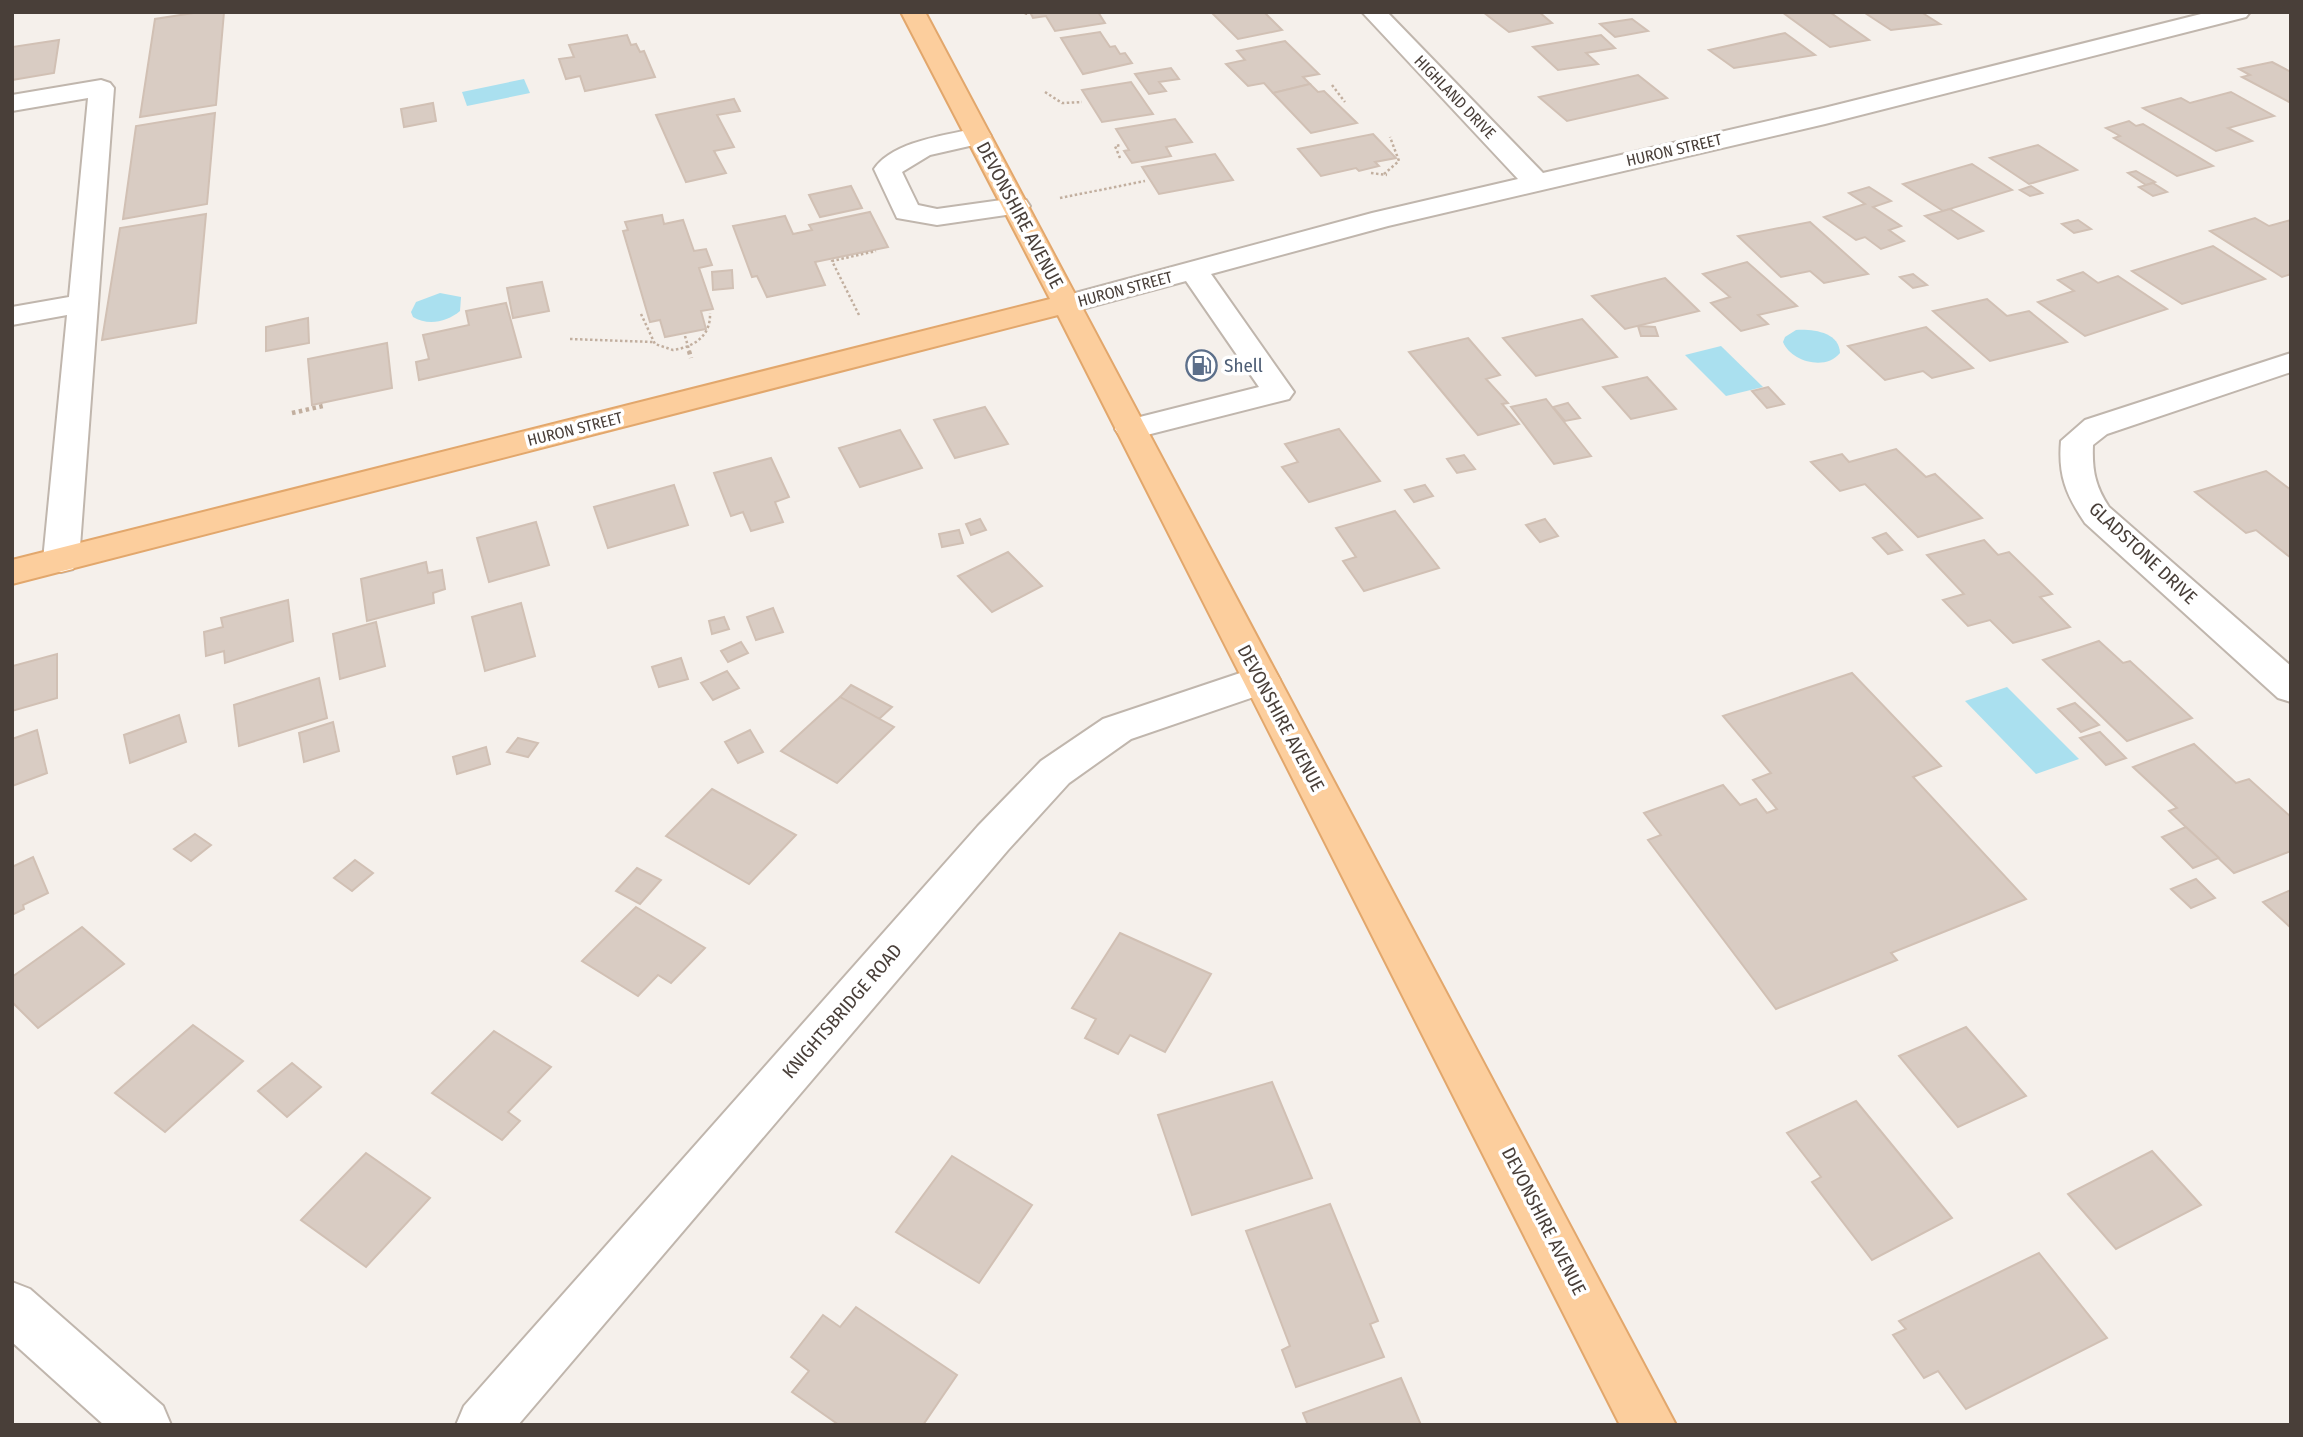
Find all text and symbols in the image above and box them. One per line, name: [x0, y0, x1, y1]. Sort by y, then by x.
street label: HIGHLAND DRIVE: [1410, 51, 1500, 143]
street label: HURON STREET: [1624, 130, 1724, 170]
street label: DEVONSHIRE AVENUE: [972, 138, 1068, 292]
street label: HURON STREET: [1076, 267, 1175, 311]
fuel station icon: Shell: [1184, 348, 1218, 382]
place label: Shell: [1224, 354, 1263, 377]
street label: HURON STREET: [525, 408, 625, 450]
street label: GLADSTONE DRIVE: [2084, 497, 2202, 609]
street label: DEVONSHIRE AVENUE: [1233, 641, 1329, 795]
street label: KNIGHTSBRIDGE ROAD: [777, 939, 907, 1083]
street label: DEVONSHIRE AVENUE: [1497, 1143, 1591, 1299]

